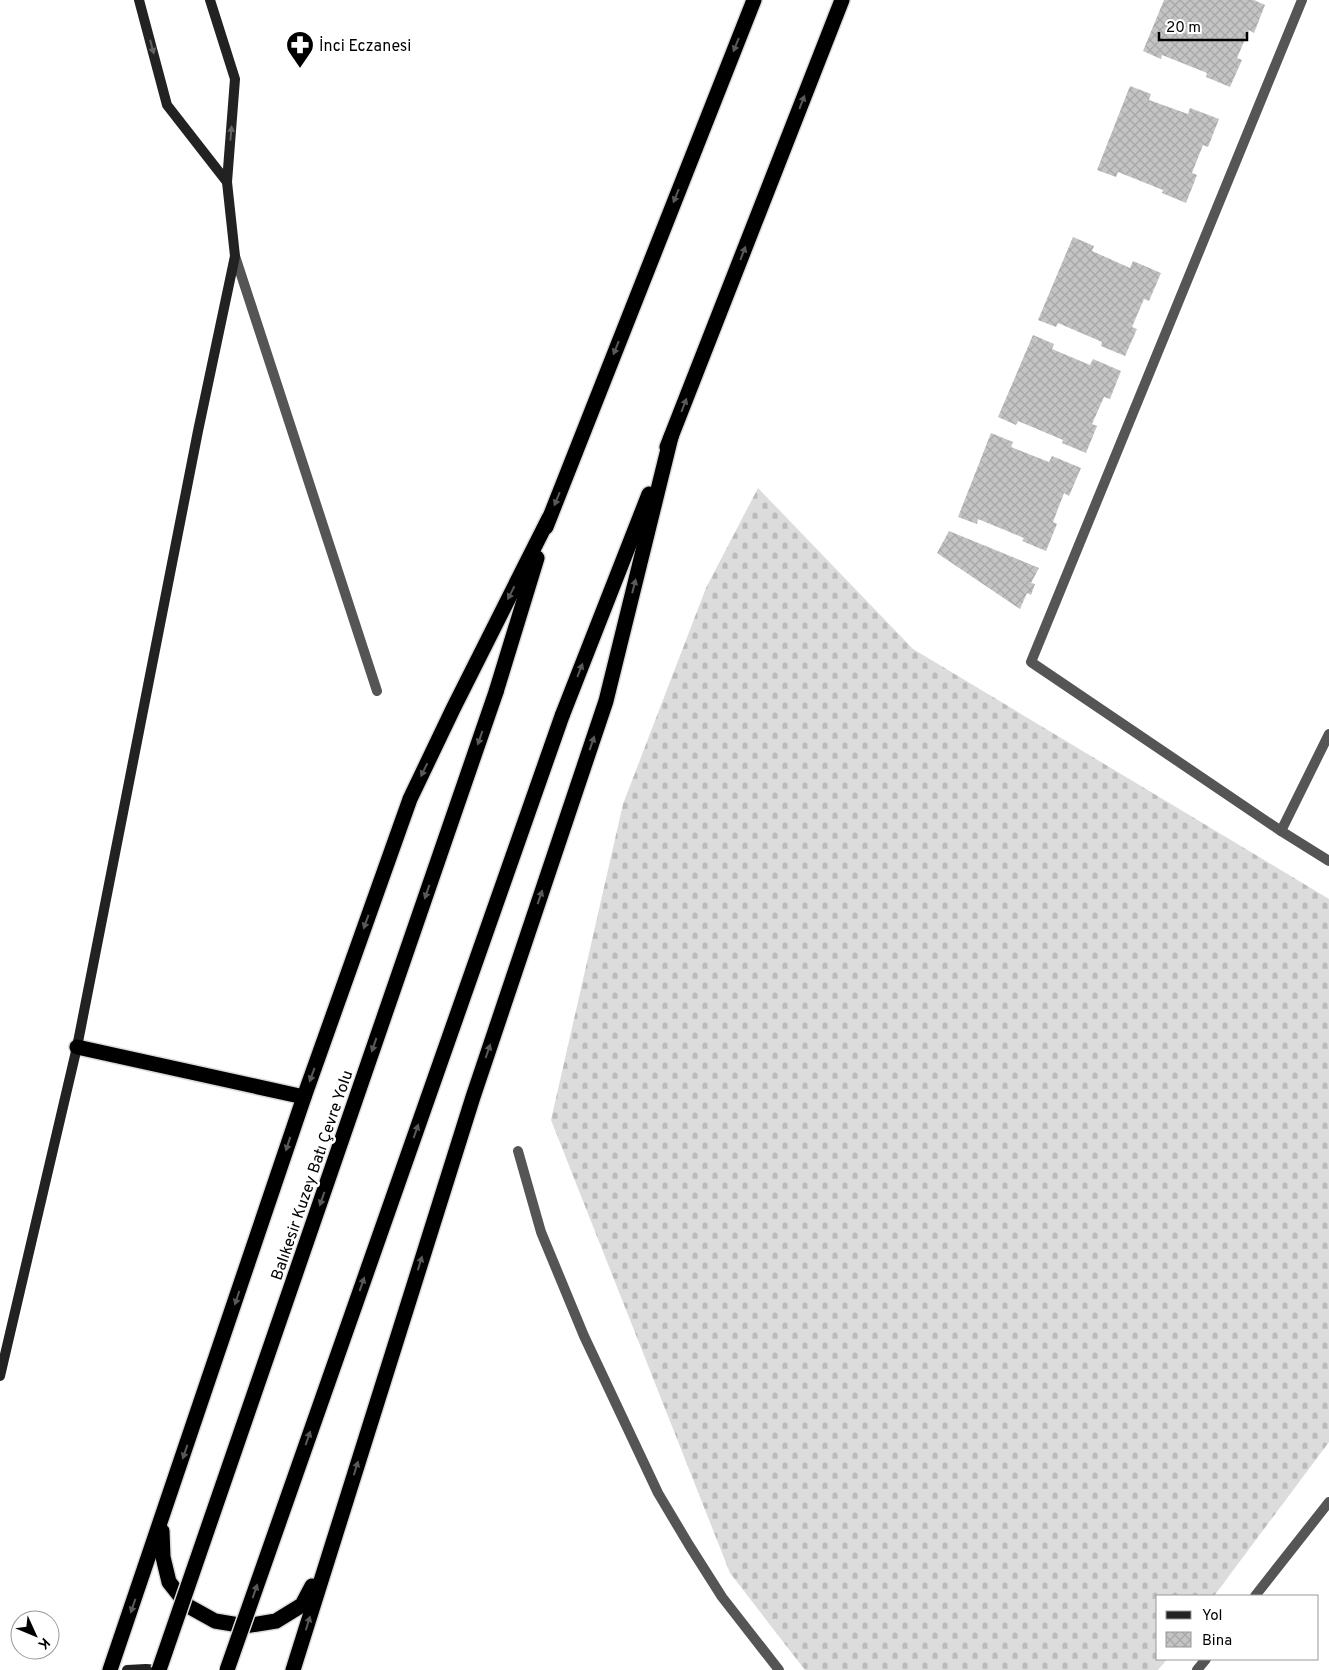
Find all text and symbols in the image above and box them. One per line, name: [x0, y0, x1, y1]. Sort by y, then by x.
scale bar: [1159, 10, 1246, 42]
text: 20 m: [1166, 19, 1201, 38]
pharmacy icon: İnci Eczanesi: [285, 30, 315, 69]
place label: İnci Eczanesi: [319, 36, 411, 57]
one-way arrow: [732, 38, 740, 53]
one-way arrow: [148, 40, 156, 55]
one-way arrow: [798, 94, 806, 109]
one-way arrow: [227, 125, 235, 141]
one-way arrow: [672, 189, 679, 204]
one-way arrow: [740, 246, 747, 261]
one-way arrow: [612, 340, 620, 355]
one-way arrow: [680, 397, 688, 412]
one-way arrow: [552, 492, 560, 506]
one-way arrow: [630, 579, 638, 594]
one-way arrow: [507, 586, 515, 600]
one-way arrow: [576, 662, 584, 677]
one-way arrow: [476, 731, 484, 746]
one-way arrow: [588, 735, 596, 750]
one-way arrow: [420, 763, 428, 778]
one-way arrow: [423, 884, 431, 899]
one-way arrow: [536, 889, 544, 904]
one-way arrow: [362, 915, 370, 930]
one-way arrow: [370, 1038, 378, 1053]
one-way arrow: [484, 1043, 492, 1058]
street label: Balıkesir Kuzey Batı Çevre Yolu: [267, 1068, 358, 1283]
one-way arrow: [308, 1068, 316, 1083]
one-way arrow: [412, 1123, 420, 1138]
one-way arrow: [284, 1136, 291, 1151]
one-way arrow: [317, 1192, 325, 1207]
one-way arrow: [417, 1256, 425, 1271]
one-way arrow: [359, 1277, 366, 1292]
one-way arrow: [232, 1290, 240, 1305]
one-way arrow: [305, 1430, 313, 1445]
one-way arrow: [181, 1444, 188, 1459]
one-way arrow: [353, 1461, 360, 1476]
one-way arrow: [251, 1583, 259, 1598]
legend: [1156, 1595, 1319, 1660]
one-way arrow: [129, 1598, 136, 1613]
text: Yol: [1202, 1607, 1223, 1626]
north arrow: [10, 1610, 60, 1660]
one-way arrow: [304, 1616, 312, 1631]
text: Bina: [1202, 1632, 1232, 1651]
text: K: [34, 1634, 53, 1653]

